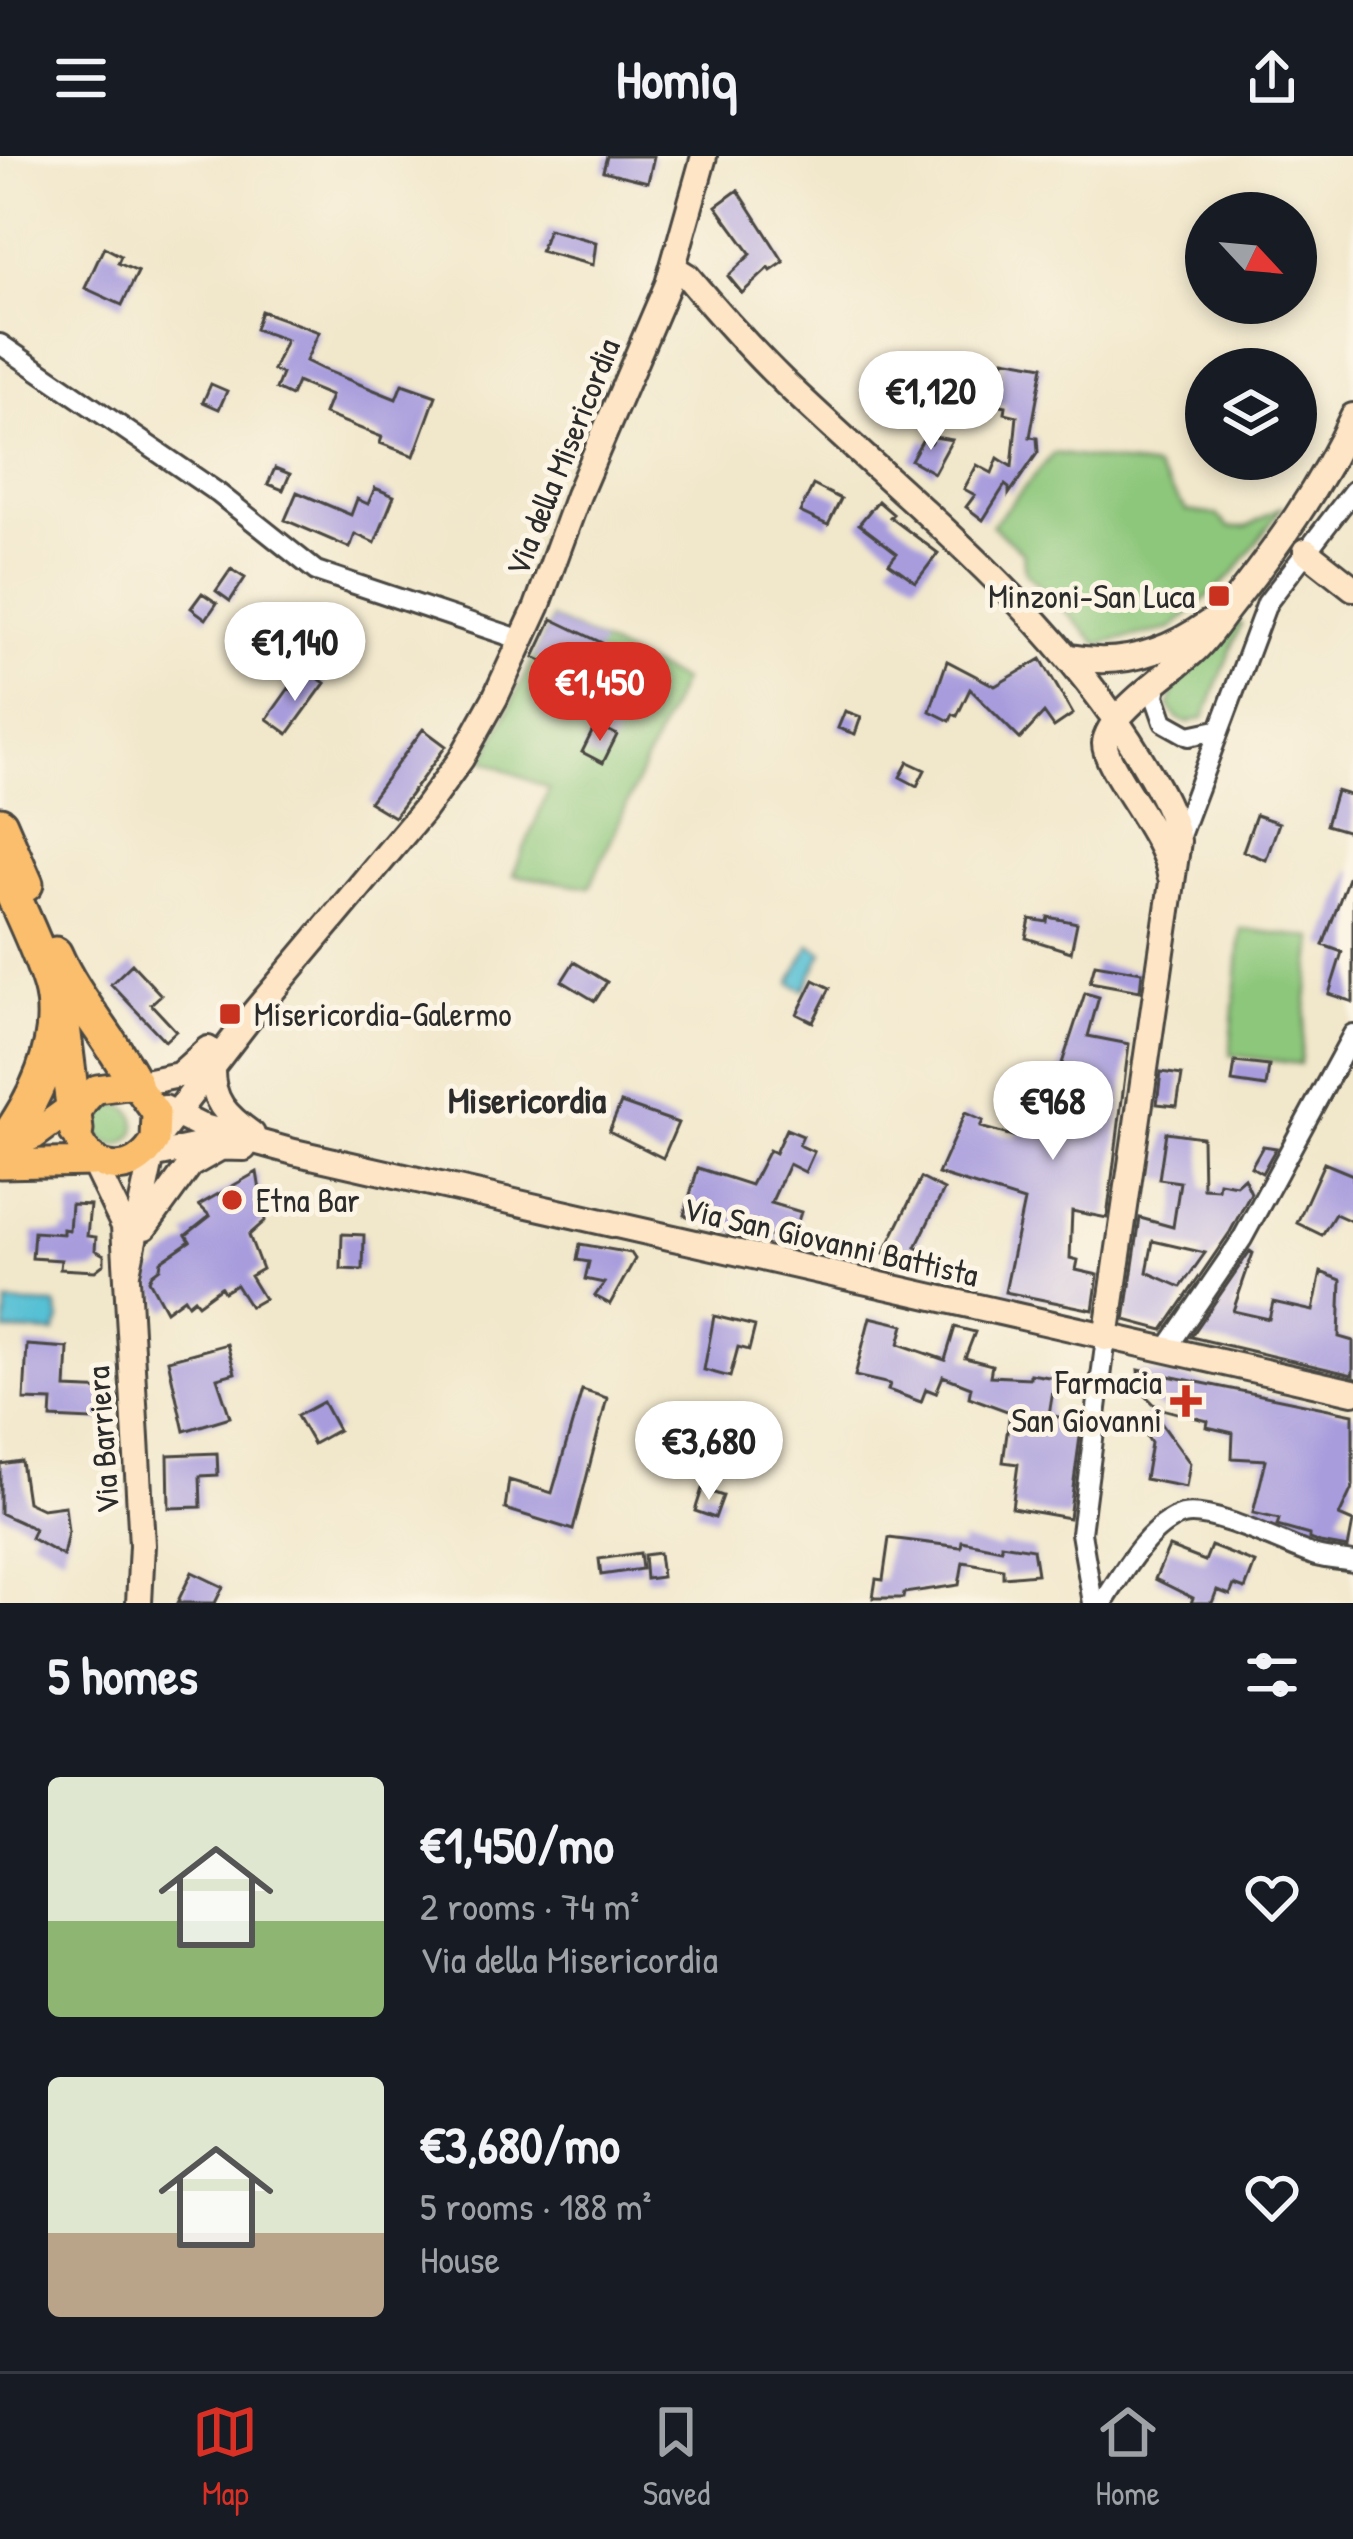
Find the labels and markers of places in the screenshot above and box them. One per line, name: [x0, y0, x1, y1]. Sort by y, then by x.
pin: €1,120: [833, 351, 1029, 453]
place label: Minzoni-San Luca: [988, 574, 1195, 618]
marker: Minzoni-San Luca: [1206, 583, 1232, 609]
pin: €1,140: [197, 602, 393, 704]
pin: €1,450: [502, 642, 698, 744]
place label: Misericordia-Galermo: [254, 992, 511, 1036]
marker: Misericordia-Galermo: [217, 1001, 243, 1027]
pin: €968: [982, 1061, 1124, 1163]
place label: Etna Bar: [256, 1178, 360, 1222]
marker: Etna Bar: [219, 1187, 245, 1213]
place label: Farmacia San Giovanni: [1012, 1360, 1162, 1442]
marker: Farmacia San Giovanni: [1173, 1388, 1199, 1414]
pin: €3,680: [611, 1401, 807, 1503]

